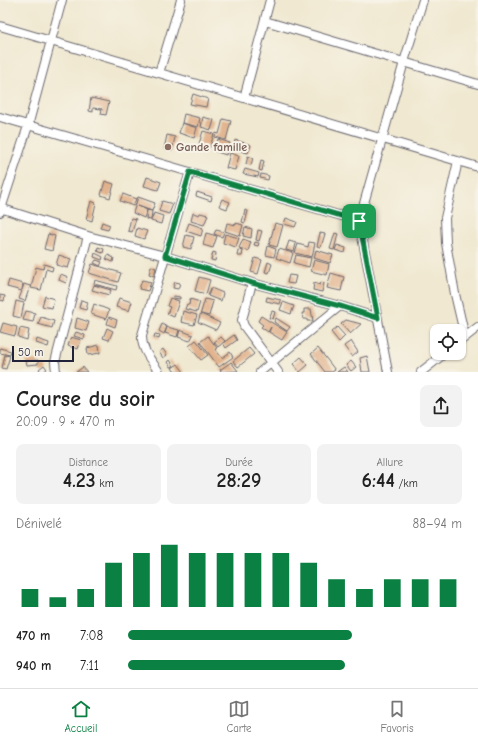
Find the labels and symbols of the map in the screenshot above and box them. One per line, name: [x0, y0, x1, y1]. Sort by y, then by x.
place label: Gande famille: [176, 140, 247, 154]
marker: Gande famille: [163, 142, 173, 152]
pin: [342, 204, 376, 238]
scale bar: [12, 344, 74, 363]

